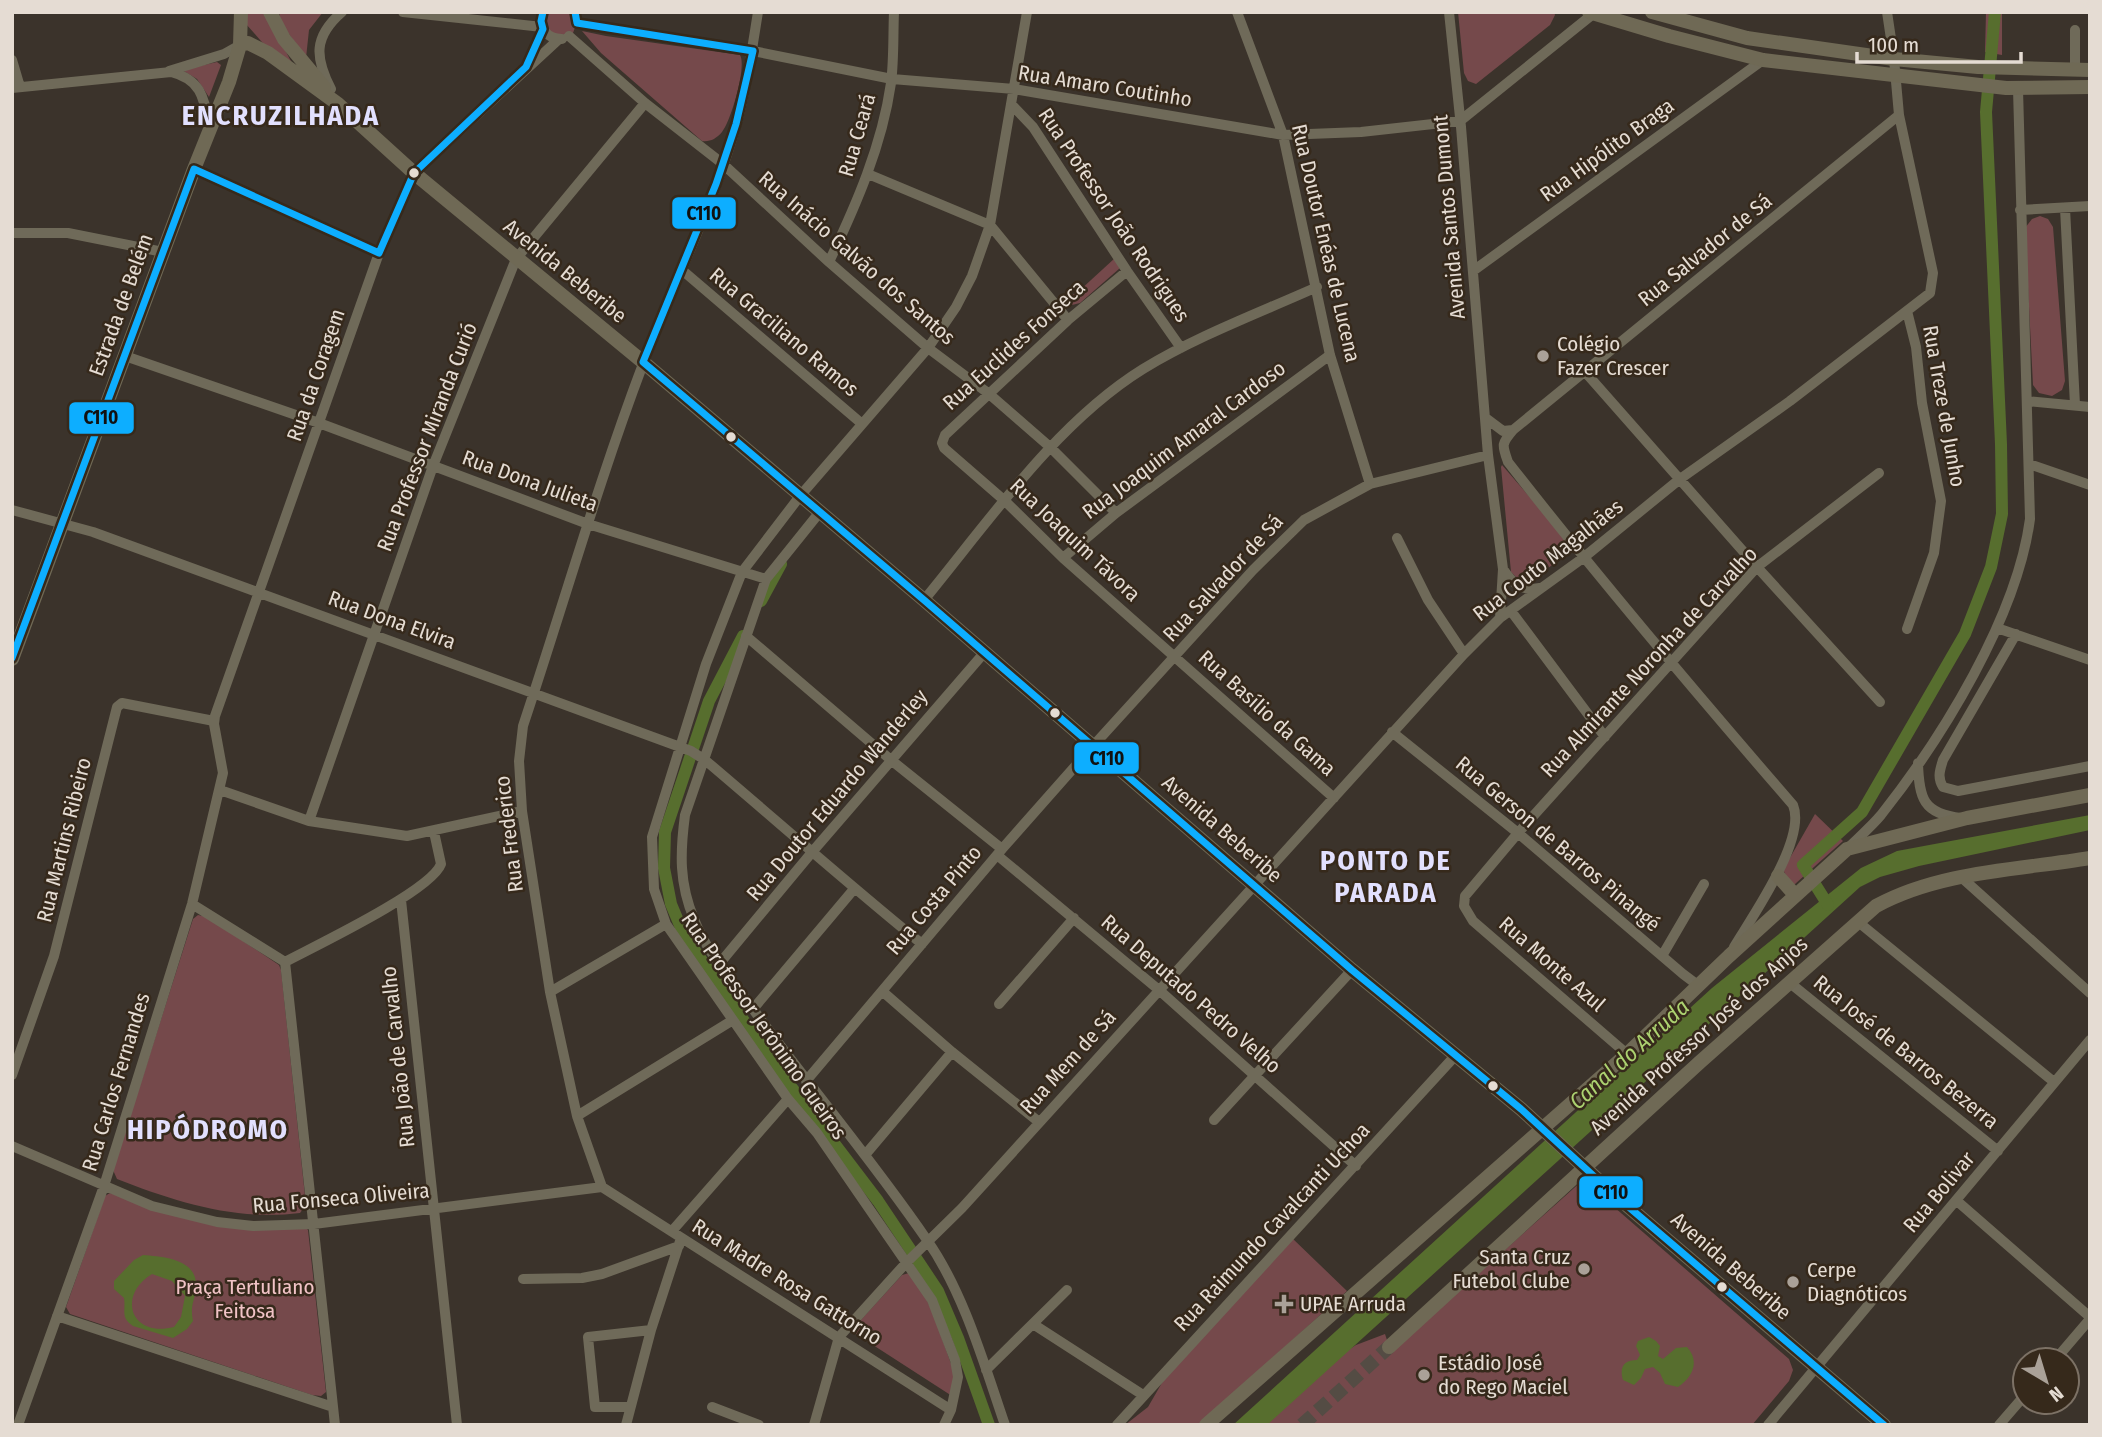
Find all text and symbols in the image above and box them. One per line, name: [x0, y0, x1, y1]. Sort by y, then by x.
scale bar: [1857, 21, 2022, 65]
text: 100 m: [1868, 32, 1919, 58]
street label: Rua Amaro Coutinho: [1016, 59, 1194, 113]
street label: Rua Ceará: [833, 90, 881, 180]
street label: Rua Hipólito Braga: [1535, 93, 1679, 207]
district label: ENCRUZILHADA: [182, 99, 380, 132]
street label: Rua Professor João Rodrigues: [1033, 103, 1195, 327]
street label: Avenida Santos Dumont: [1427, 114, 1471, 320]
street label: Rua Doutor Enéas de Lucena: [1286, 121, 1366, 365]
street label: Rua Inácio Galvão dos Santos: [753, 165, 961, 351]
unlabelled marker: [407, 166, 421, 180]
street label: Rua Salvador de Sá: [1633, 188, 1777, 312]
line badge: C110: [671, 196, 737, 230]
text: C110: [687, 202, 721, 225]
street label: Avenida Beberibe: [498, 213, 632, 329]
street label: Estrada de Belém: [83, 230, 159, 380]
street label: Rua Graciliano Ramos: [704, 262, 864, 402]
street label: Rua Euclides Fonseca: [937, 274, 1091, 416]
street label: Rua da Coragem: [281, 305, 351, 445]
street label: Rua Professor Miranda Curió: [371, 319, 483, 555]
street label: Rua Treze de Junho: [1917, 323, 1971, 489]
place label: Colégio Fazer Crescer: [1557, 331, 1669, 381]
marker: Colégio Fazer Crescer: [1535, 348, 1551, 364]
street label: Rua Joaquim Amaral Cardoso: [1077, 355, 1291, 525]
line badge: C110: [68, 401, 135, 435]
text: C110: [84, 406, 118, 429]
unlabelled marker: [724, 430, 738, 444]
street label: Rua Dona Julieta: [459, 444, 601, 518]
street label: Rua Joaquim Távora: [1004, 473, 1146, 607]
street label: Rua Couto Magalhães: [1468, 493, 1628, 627]
street label: Rua Salvador de Sá: [1157, 509, 1289, 647]
street label: Rua Almirante Noronha de Carvalho: [1535, 541, 1763, 783]
street label: Rua Dona Elvira: [325, 585, 459, 655]
street label: Rua Basílio da Gama: [1193, 645, 1341, 781]
street label: Rua Doutor Eduardo Wanderley: [741, 683, 934, 906]
unlabelled marker: [1048, 706, 1062, 720]
line badge: C110: [1073, 741, 1140, 775]
text: C110: [1090, 747, 1124, 770]
street label: Rua Gerson de Barros Pinangé: [1450, 751, 1666, 937]
street label: Rua Martins Ribeiro: [31, 755, 97, 925]
street label: Avenida Beberibe: [1156, 770, 1288, 888]
street label: Rua Frederico: [489, 774, 529, 894]
street label: Rua Costa Pinto: [881, 840, 987, 960]
district label: PONTO DE PARADA: [1320, 844, 1452, 909]
street label: Rua Professor Jerônimo Gueiros: [676, 907, 853, 1145]
street label: Rua Deputado Pedro Velho: [1096, 909, 1286, 1079]
street label: Rua Monte Azul: [1494, 911, 1611, 1017]
street label: Avenida Professor José dos Anjos: [1585, 931, 1813, 1141]
street label: Rua João de Carvalho: [376, 965, 420, 1149]
street label: Rua José de Barros Bezerra: [1808, 969, 2004, 1135]
street label: Rua Carlos Fernandes: [76, 990, 156, 1174]
water label: Canal do Arruda: [1563, 993, 1695, 1115]
street label: Rua Mem de Sá: [1014, 1005, 1122, 1119]
unlabelled marker: [1486, 1079, 1500, 1093]
district label: HIPÓDROMO: [127, 1113, 289, 1146]
street label: Rua Raimundo Cavalcanti Uchoa: [1168, 1117, 1376, 1337]
street label: Rua Bolivar: [1898, 1146, 1981, 1238]
line badge: C110: [1578, 1175, 1644, 1209]
street label: Rua Fonseca Oliveira: [251, 1177, 431, 1219]
text: C110: [1594, 1181, 1628, 1204]
street label: Avenida Beberibe: [1665, 1207, 1797, 1325]
street label: Rua Madre Rosa Gattorno: [687, 1213, 887, 1351]
place label: Santa Cruz Futebol Clube: [1452, 1244, 1570, 1294]
place label: Cerpe Diagnóticos: [1807, 1257, 1907, 1307]
marker: Santa Cruz Futebol Clube: [1576, 1261, 1592, 1277]
park label: Praça Tertuliano Feitosa: [176, 1274, 314, 1324]
marker: Cerpe Diagnóticos: [1785, 1274, 1801, 1290]
unlabelled marker: [1715, 1280, 1729, 1294]
place label: UPAE Arruda: [1300, 1291, 1406, 1317]
marker: UPAE Arruda: [1274, 1294, 1294, 1314]
north arrow: [2011, 1346, 2081, 1416]
place label: Estádio José do Rego Maciel: [1438, 1350, 1568, 1400]
marker: Estádio José do Rego Maciel: [1416, 1367, 1432, 1383]
text: N: [2045, 1381, 2068, 1407]

